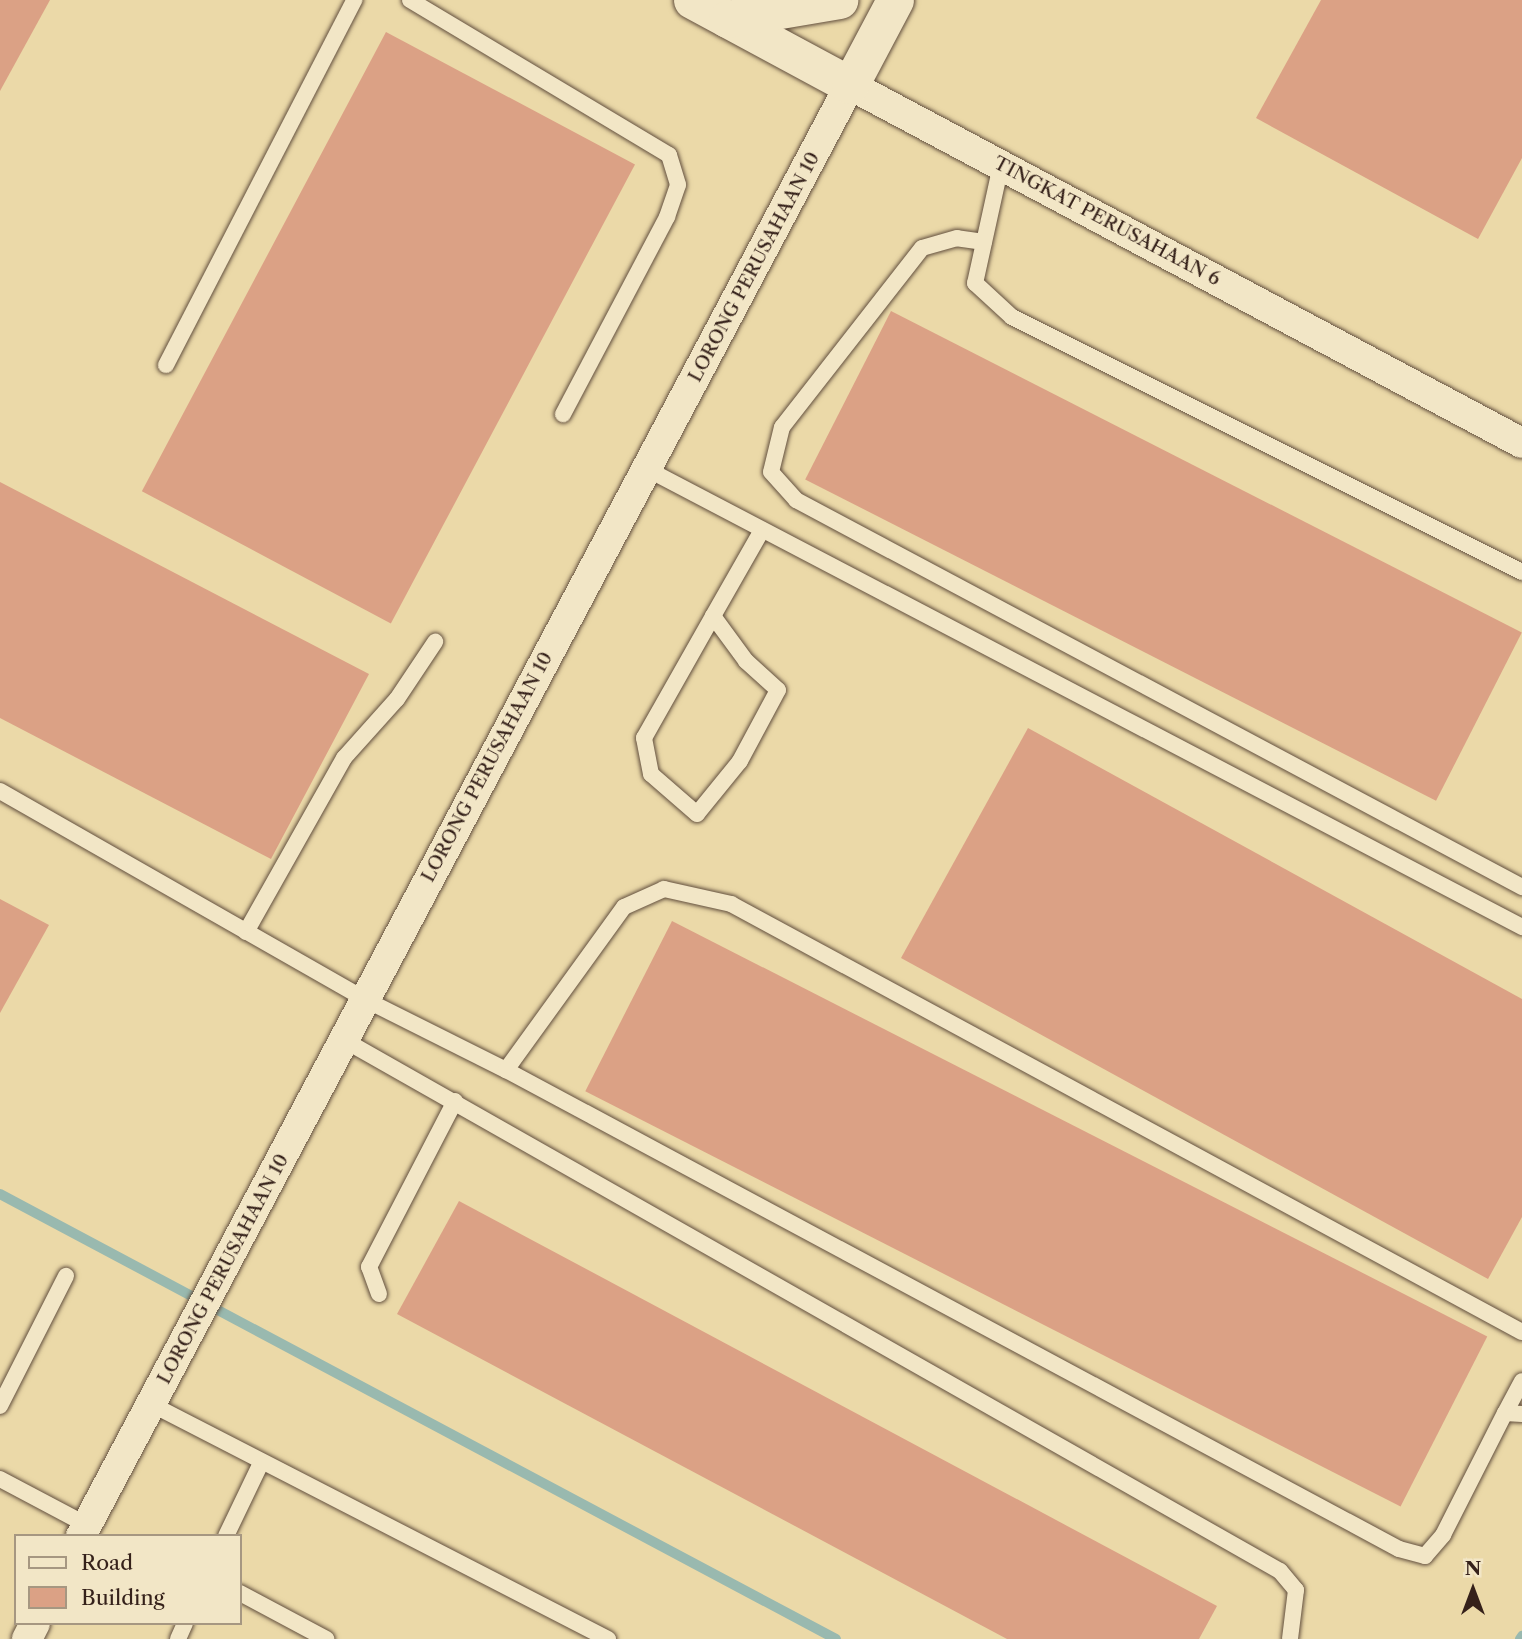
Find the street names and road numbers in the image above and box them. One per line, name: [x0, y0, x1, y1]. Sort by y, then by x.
street label: LORONG PERUSAHAAN 10: [684, 148, 824, 386]
street label: TINGKAT PERUSAHAAN 6: [989, 151, 1225, 291]
street label: LORONG PERUSAHAAN 10: [417, 648, 557, 886]
street label: LORONG PERUSAHAAN 10: [153, 1150, 293, 1388]

